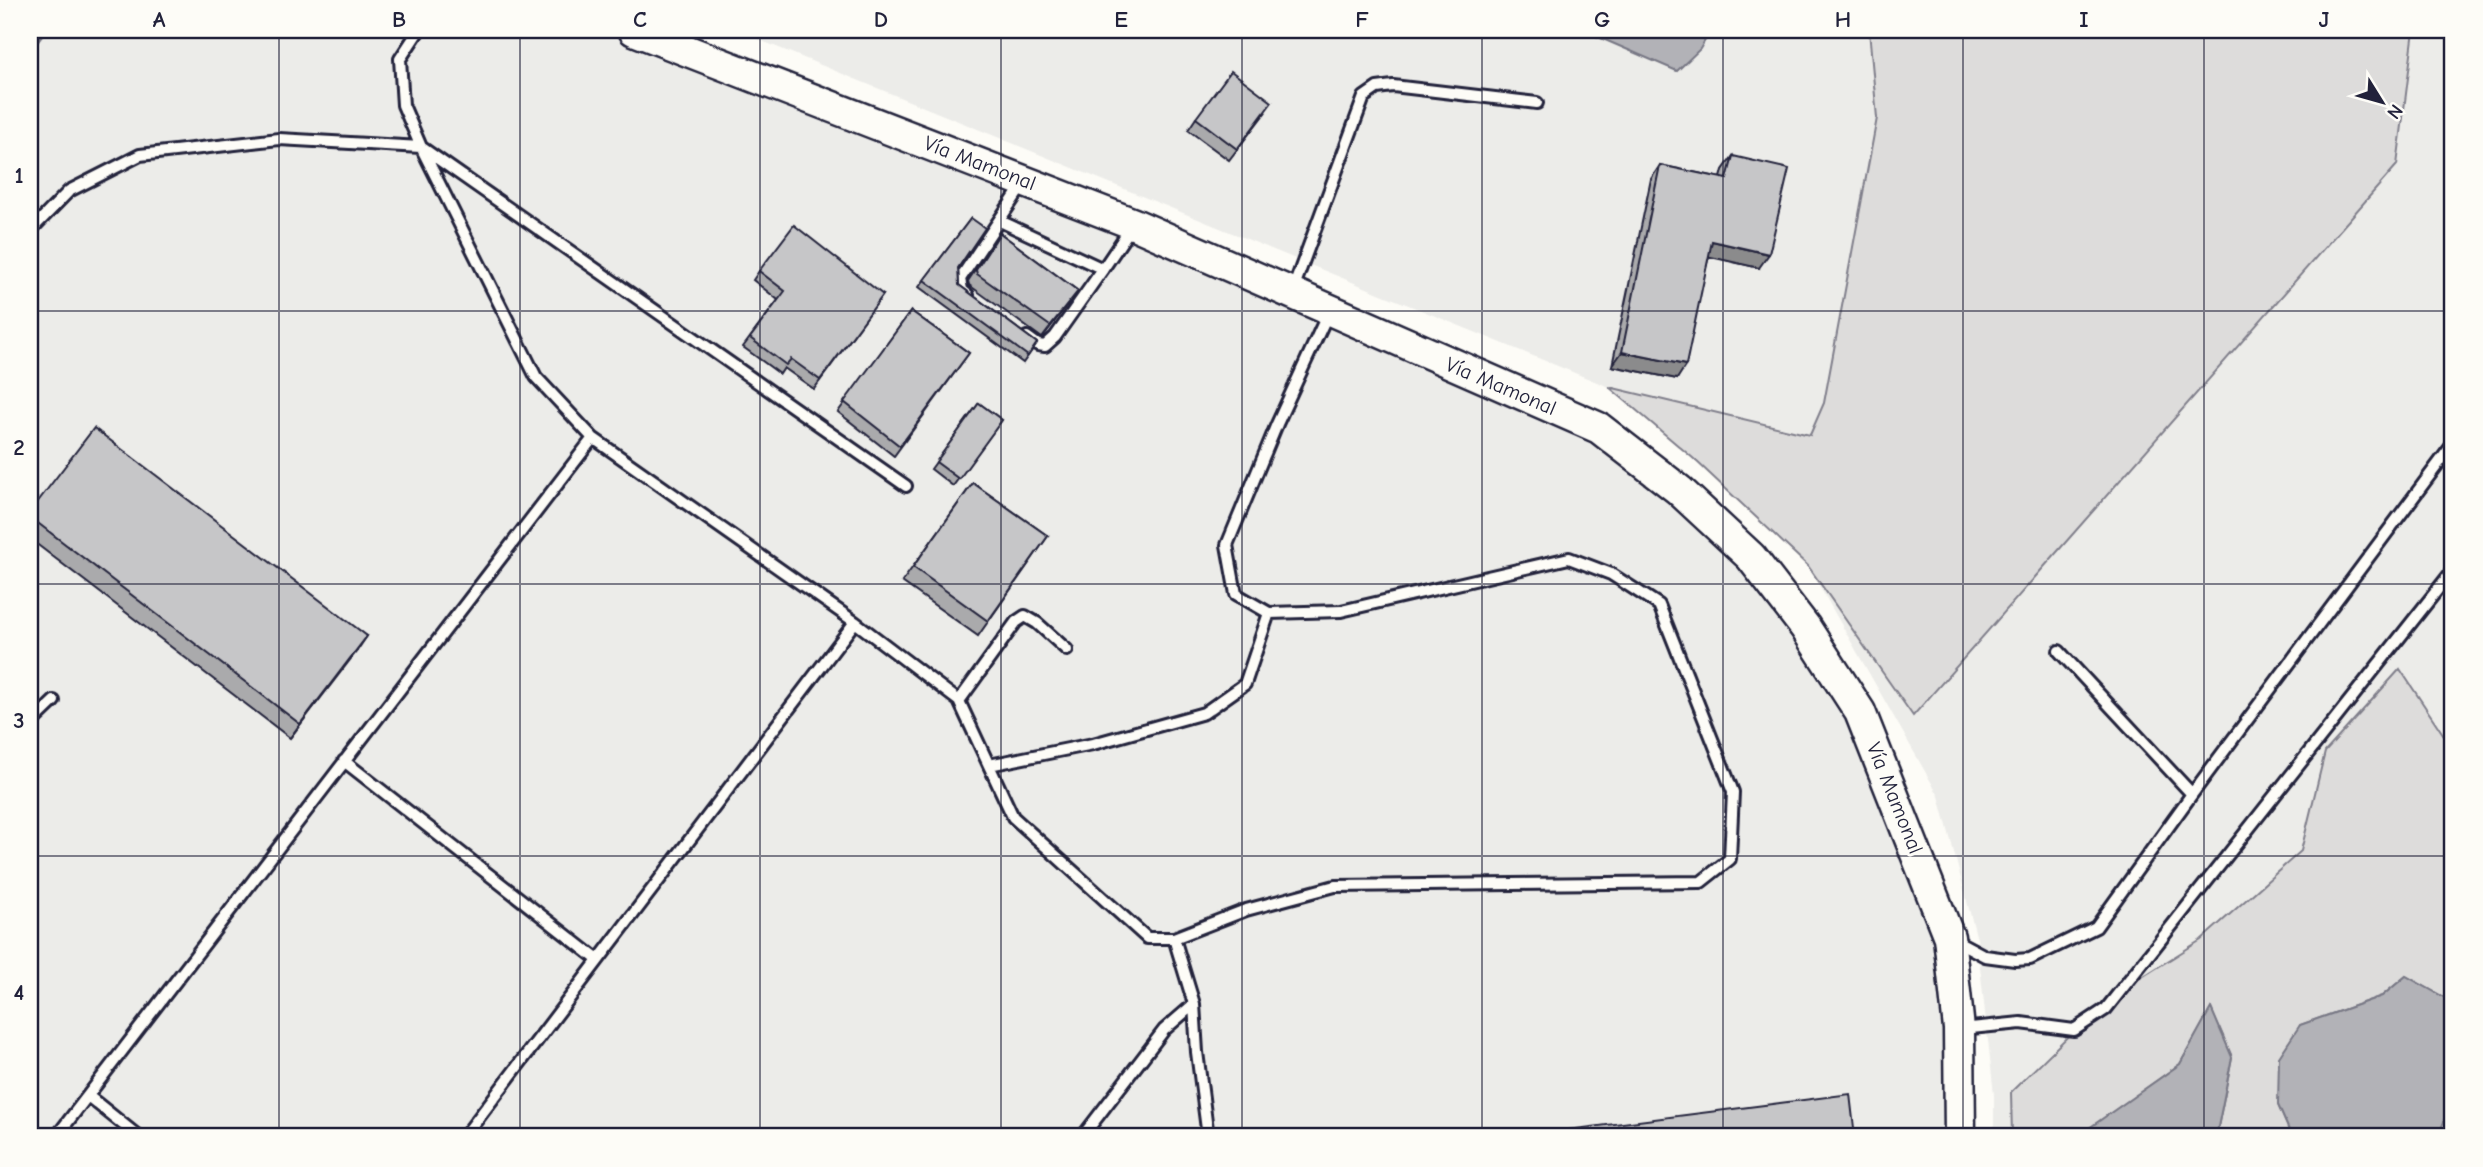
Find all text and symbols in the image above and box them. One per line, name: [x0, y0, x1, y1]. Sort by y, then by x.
text: A: [153, 6, 166, 33]
text: B: [392, 6, 406, 33]
text: C: [633, 6, 647, 33]
text: D: [874, 6, 888, 33]
text: E: [1114, 6, 1128, 33]
text: F: [1355, 6, 1369, 33]
text: G: [1594, 6, 1610, 33]
text: H: [1835, 6, 1851, 33]
text: I: [2079, 6, 2089, 33]
text: J: [2319, 6, 2330, 33]
north arrow: [2346, 66, 2416, 136]
text: N: [2382, 100, 2407, 123]
street label: Vía Mamonal: [921, 131, 1039, 195]
text: 1: [14, 162, 24, 189]
street label: Vía Mamonal: [1442, 352, 1560, 420]
text: 2: [13, 434, 25, 461]
text: 3: [13, 707, 25, 734]
street label: Vía Mamonal: [1862, 739, 1928, 857]
text: 4: [14, 979, 25, 1006]

